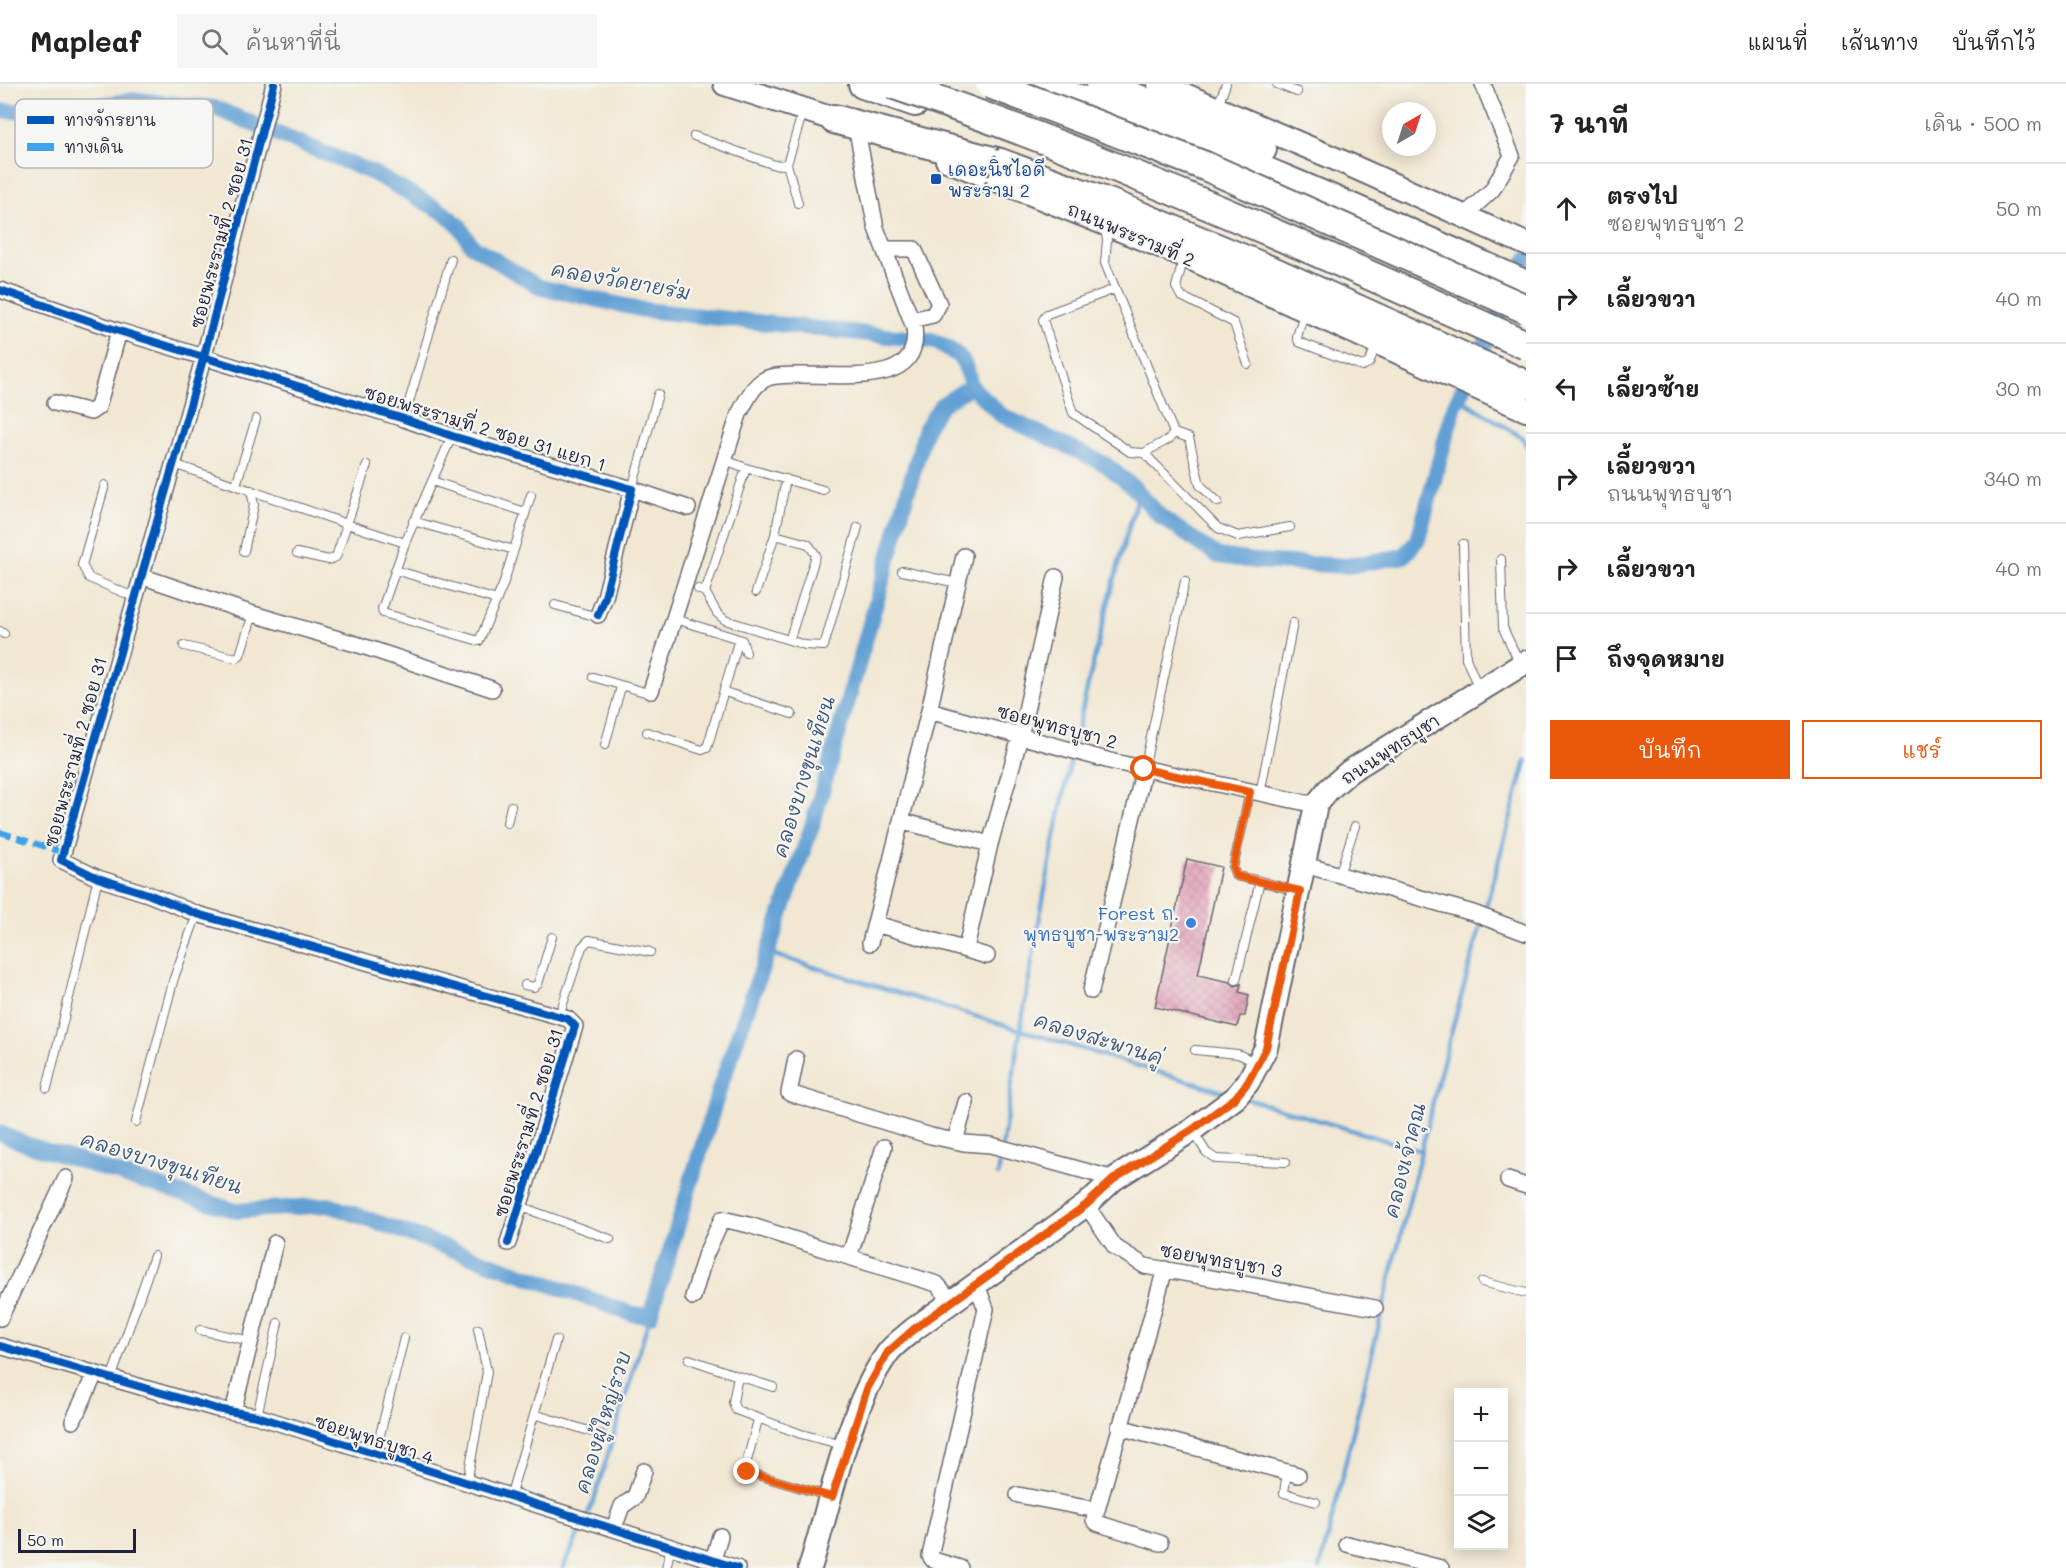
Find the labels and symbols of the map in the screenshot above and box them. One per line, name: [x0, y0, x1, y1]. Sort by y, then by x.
legend: [15, 99, 213, 168]
north arrow: [1382, 102, 1436, 156]
text: ทางจักรยาน: [64, 108, 156, 130]
street label: ซอยพระรามที่ 2 ซอย 31: [180, 134, 258, 331]
text: ทางเดิน: [64, 136, 124, 157]
place label: เดอะนิชไอดี พระราม 2: [948, 157, 1045, 202]
marker: เดอะนิชไอดี พระราม 2: [929, 172, 943, 186]
street label: ถนนพระรามที่ 2: [1064, 192, 1200, 272]
water label: คลองวัดยายร่ม: [549, 255, 693, 305]
street label: ซอยพระรามที่ 2 ซอย 31 แยก 1: [361, 375, 610, 476]
street label: ซอยพระรามที่ 2 ซอย 31: [34, 653, 112, 850]
water label: คลองบางขุนเทียน: [766, 692, 844, 861]
street label: ซอยพุทธบูชา 2: [994, 698, 1120, 756]
street label: ถนนพุทธบูชา: [1336, 708, 1445, 792]
route start: [1130, 755, 1156, 781]
place label: Forest ถ. พุทธบูชา-พระราม2: [1023, 901, 1179, 948]
marker: Forest ถ. พุทธบูชา-พระราม2: [1184, 916, 1198, 930]
water label: คลองสะพานคู่: [1030, 1006, 1168, 1073]
street label: ซอยพระรามที่ 2 ซอย 31: [484, 1024, 568, 1220]
water label: คลองเจ้าคุณ: [1377, 1100, 1435, 1221]
water label: คลองบางขุนเทียน: [77, 1125, 246, 1203]
street label: ซอยพุทธบูชา 3: [1157, 1237, 1284, 1285]
water label: คลองผู้ใหญ่รวบ: [568, 1348, 639, 1497]
street label: ซอยพุทธบูชา 4: [311, 1408, 437, 1472]
route end: [733, 1458, 759, 1484]
scale bar: [18, 1526, 136, 1554]

